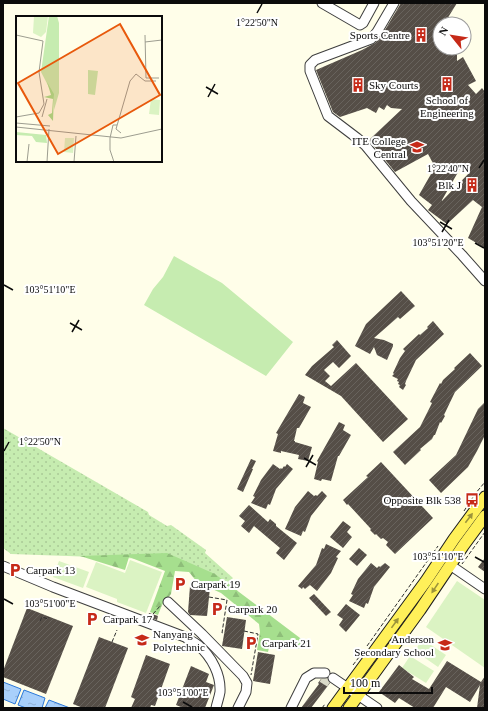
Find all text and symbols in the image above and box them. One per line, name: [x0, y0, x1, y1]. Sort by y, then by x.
inset map: [16, 16, 162, 162]
north arrow: [432, 16, 472, 56]
text: 1°22'50"N: [236, 17, 278, 28]
text: N: [436, 25, 451, 37]
building icon: Sports Centre: [413, 27, 429, 43]
place label: Sports Centre: [350, 29, 410, 41]
building icon: School of Engineering: [439, 76, 455, 92]
building icon: Sky Courts: [350, 77, 366, 93]
place label: Sky Courts: [369, 79, 418, 91]
place label: School of Engineering: [420, 94, 474, 119]
place label: ITE College Central: [352, 135, 406, 160]
school or university icon: ITE College Central: [409, 139, 425, 155]
text: 1°22'40"N: [427, 163, 469, 174]
building icon: Blk J: [464, 177, 480, 193]
place label: Blk J: [438, 179, 462, 191]
text: 103°51'20"E: [413, 237, 464, 248]
text: 103°51'10"E: [25, 284, 76, 295]
text: 1°22'50"N: [19, 436, 61, 447]
bus stop icon: Opposite Blk 538: [464, 492, 480, 508]
place label: Opposite Blk 538: [383, 494, 461, 506]
one-way arrow: [465, 512, 474, 523]
text: 103°51'10"E: [413, 551, 464, 562]
parking icon: Carpark 13: [7, 562, 23, 578]
place label: Carpark 13: [26, 564, 76, 576]
parking icon: Carpark 19: [172, 576, 188, 592]
place label: Carpark 19: [191, 578, 241, 590]
one-way arrow: [431, 582, 439, 593]
text: 103°51'00"E: [25, 598, 76, 609]
parking icon: Carpark 20: [209, 601, 225, 617]
place label: Carpark 20: [228, 603, 278, 615]
parking icon: Carpark 17: [84, 611, 100, 627]
place label: Carpark 17: [103, 613, 153, 625]
one-way arrow: [391, 617, 399, 628]
place label: Nanyang Polytechnic: [153, 628, 205, 653]
school or university icon: Nanyang Polytechnic: [134, 632, 150, 648]
place label: Anderson Secondary School: [354, 633, 434, 658]
parking icon: Carpark 21: [243, 635, 259, 651]
place label: Carpark 21: [262, 637, 311, 649]
school or university icon: Anderson Secondary School: [437, 637, 453, 653]
scale bar: [344, 669, 432, 695]
text: 100 m: [350, 676, 381, 690]
text: 103°51'00"E: [158, 687, 209, 698]

